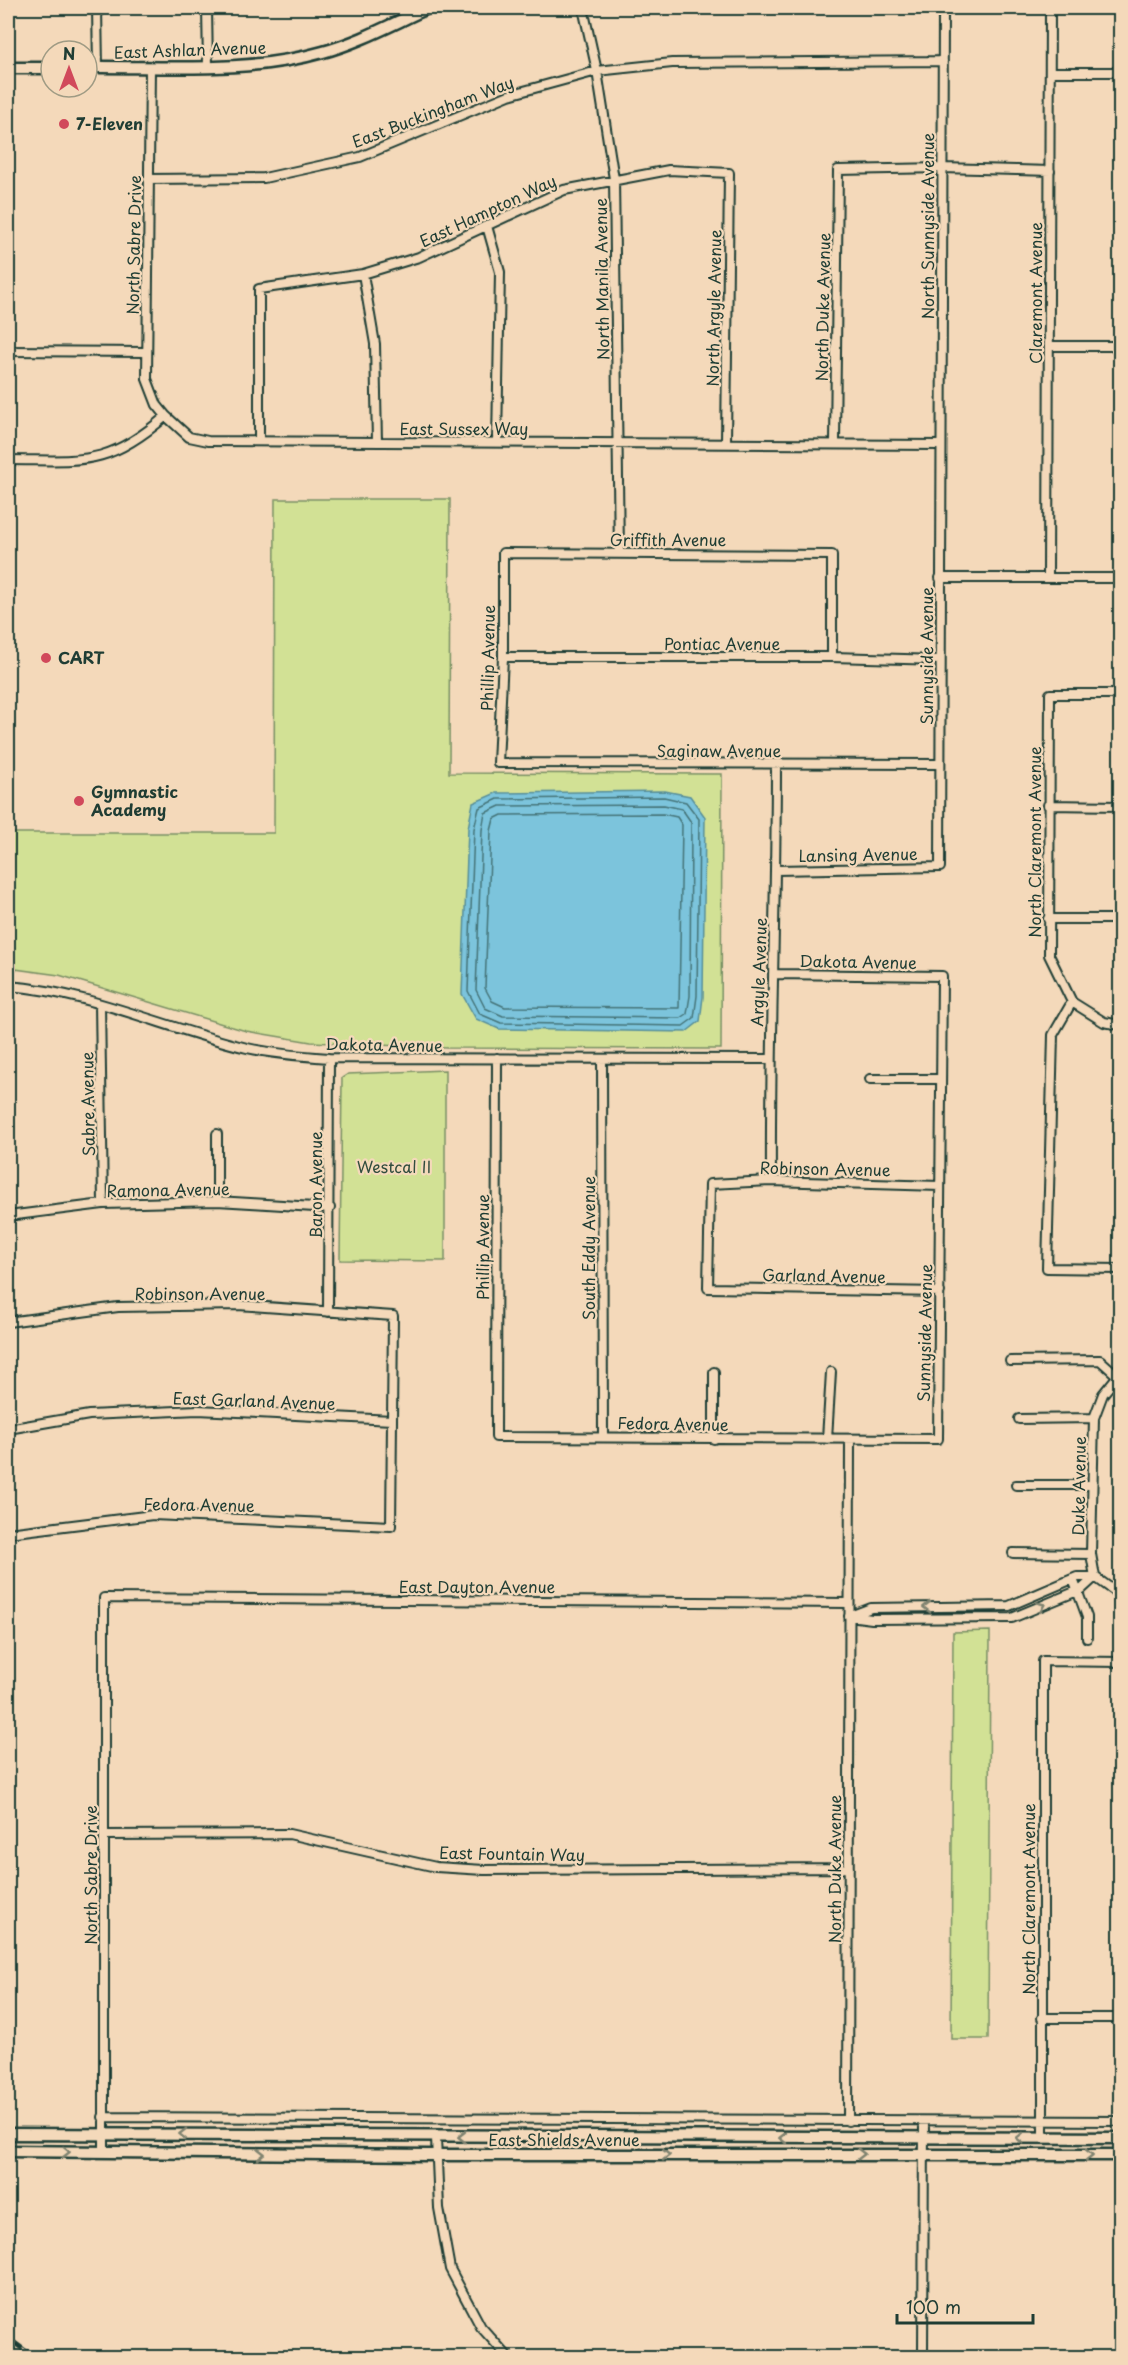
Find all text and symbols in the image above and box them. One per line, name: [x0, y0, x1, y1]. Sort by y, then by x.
street label: East Ashlan Avenue: [113, 34, 267, 64]
north arrow: [39, 39, 99, 99]
text: N: [63, 41, 75, 65]
street label: East Buckingham Way: [348, 69, 517, 153]
place label: 7-Eleven: [76, 111, 143, 135]
marker: 7-Eleven: [57, 117, 71, 131]
street label: North Sunnyside Avenue: [915, 132, 939, 319]
street label: East Hampton Way: [415, 168, 560, 252]
street label: North Sabre Drive: [120, 175, 146, 315]
street label: North Manila Avenue: [588, 197, 614, 360]
street label: Claremont Avenue: [1023, 222, 1047, 364]
street label: North Argyle Avenue: [700, 229, 726, 387]
street label: North Duke Avenue: [809, 232, 835, 382]
street label: East Sussex Way: [399, 416, 529, 440]
street label: Griffith Avenue: [610, 527, 727, 551]
street label: Sunnyside Avenue: [914, 587, 938, 725]
street label: Phillip Avenue: [474, 604, 500, 711]
street label: Pontiac Avenue: [664, 631, 780, 655]
place label: CART: [58, 645, 105, 669]
marker: CART: [39, 651, 53, 665]
street label: Saginaw Avenue: [657, 738, 781, 762]
street label: North Claremont Avenue: [1022, 746, 1046, 938]
place label: Gymnastic Academy: [90, 779, 178, 821]
marker: Gymnastic Academy: [72, 794, 86, 808]
street label: Lansing Avenue: [798, 841, 918, 867]
street label: Argyle Avenue: [744, 917, 772, 1027]
street label: Dakota Avenue: [799, 948, 917, 974]
street label: Dakota Avenue: [325, 1031, 443, 1057]
street label: Sabre Avenue: [74, 1051, 100, 1157]
street label: Baron Avenue: [303, 1131, 327, 1239]
park label: Westcal II: [357, 1154, 431, 1178]
street label: Robinson Avenue: [759, 1155, 891, 1181]
street label: Ramona Avenue: [106, 1176, 230, 1202]
street label: South Eddy Avenue: [576, 1176, 600, 1320]
street label: Phillip Avenue: [470, 1194, 494, 1300]
street label: Garland Avenue: [762, 1262, 886, 1288]
street label: Sunnyside Avenue: [911, 1263, 937, 1402]
street label: Robinson Avenue: [134, 1281, 266, 1305]
street label: East Garland Avenue: [172, 1385, 336, 1415]
street label: Fedora Avenue: [617, 1410, 729, 1436]
street label: Duke Avenue: [1065, 1436, 1091, 1536]
street label: Fedora Avenue: [143, 1491, 255, 1517]
street label: East Dayton Avenue: [399, 1574, 556, 1598]
one-way arrow: [923, 1601, 932, 1613]
one-way arrow: [1035, 1601, 1046, 1613]
street label: North Duke Avenue: [822, 1794, 846, 1943]
street label: North Claremont Avenue: [1016, 1803, 1040, 1995]
street label: North Sabre Drive: [78, 1805, 102, 1945]
street label: East Fountain Way: [439, 1840, 585, 1866]
street label: East Shields Avenue: [488, 2127, 640, 2151]
one-way arrow: [178, 2128, 187, 2141]
one-way arrow: [457, 2131, 466, 2143]
one-way arrow: [778, 2132, 787, 2144]
one-way arrow: [1016, 2132, 1025, 2144]
one-way arrow: [61, 2146, 70, 2158]
one-way arrow: [256, 2148, 265, 2161]
one-way arrow: [856, 2148, 865, 2160]
one-way arrow: [661, 2149, 670, 2161]
one-way arrow: [1085, 2149, 1094, 2161]
scale bar: [897, 2287, 1034, 2325]
text: 100 m: [906, 2293, 961, 2320]

